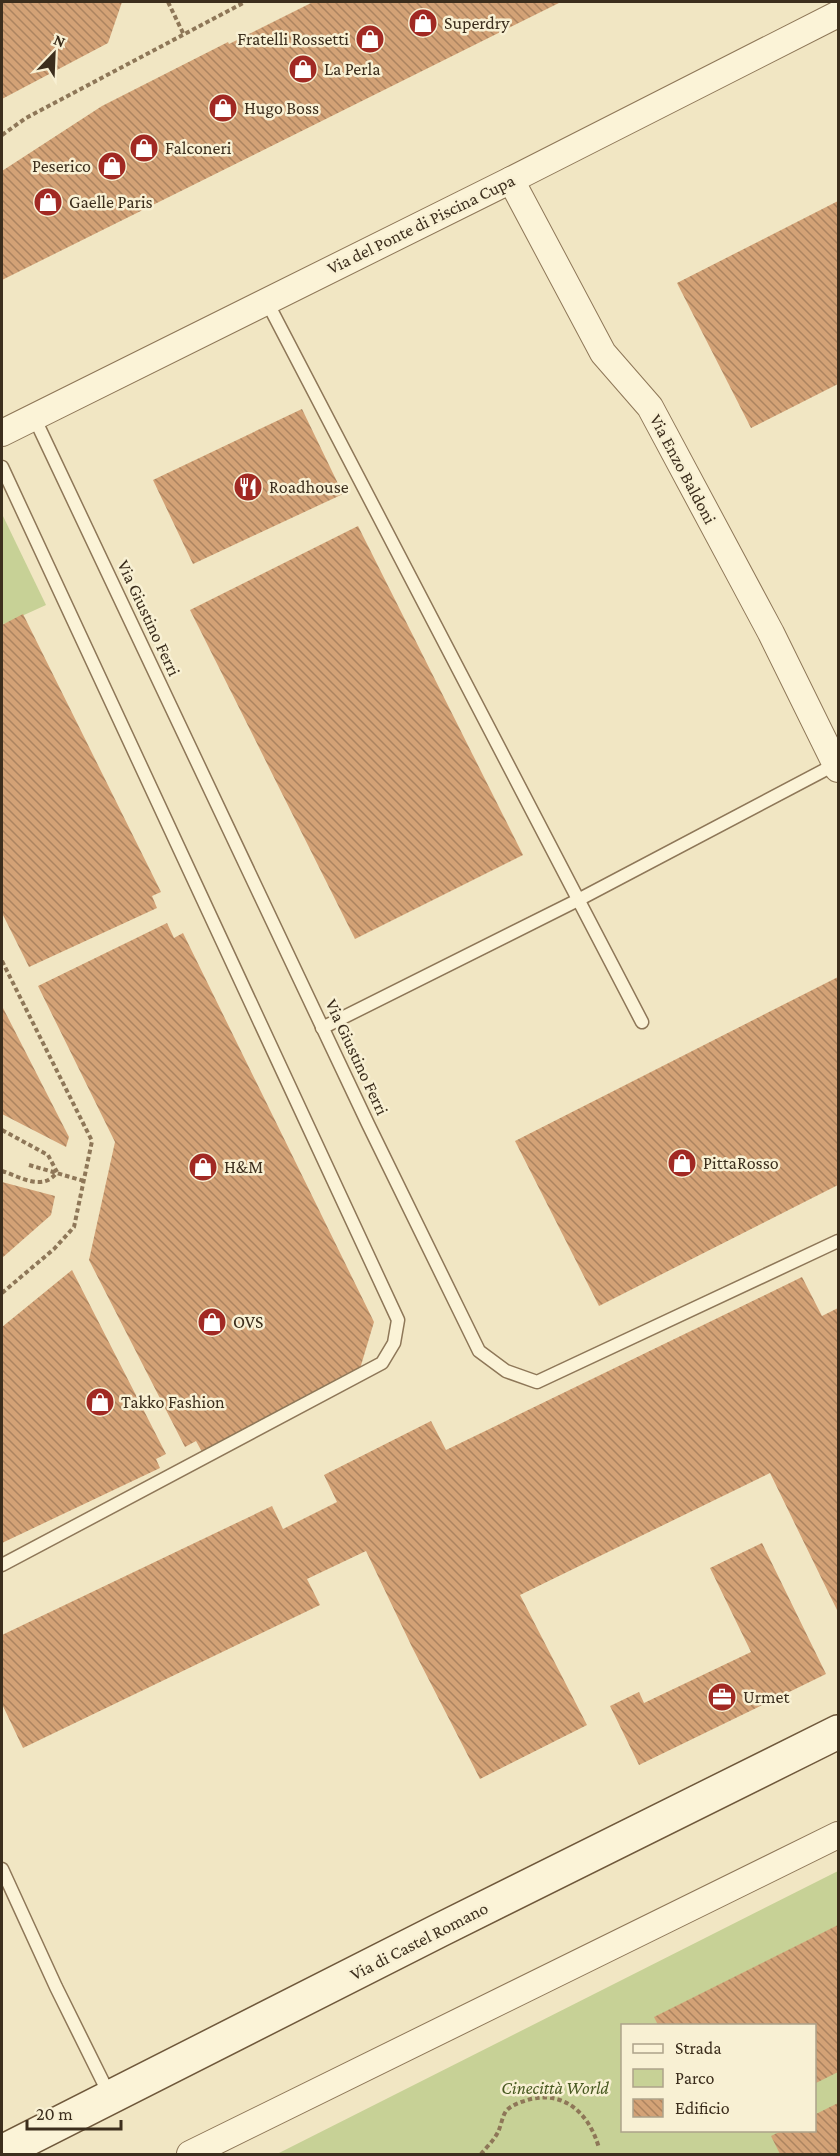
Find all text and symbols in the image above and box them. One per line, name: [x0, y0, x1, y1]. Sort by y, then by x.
shop icon: Superdry: [407, 7, 439, 39]
place label: Superdry: [444, 13, 510, 33]
shop icon: Fratelli Rossetti: [354, 23, 386, 55]
north arrow: [24, 24, 84, 84]
place label: Fratelli Rossetti: [237, 29, 349, 49]
text: N: [51, 31, 68, 51]
shop icon: La Perla: [287, 53, 319, 85]
place label: La Perla: [324, 59, 381, 79]
shop icon: Hugo Boss: [207, 92, 239, 124]
place label: Hugo Boss: [244, 98, 319, 118]
shop icon: Falconeri: [128, 132, 160, 164]
place label: Falconeri: [165, 138, 232, 158]
shop icon: Peserico: [96, 150, 128, 182]
place label: Peserico: [32, 156, 91, 176]
street label: Via del Ponte di Piscina Cupa: [324, 170, 518, 278]
shop icon: Gaelle Paris: [32, 186, 64, 218]
place label: Gaelle Paris: [69, 192, 153, 212]
street label: Via Enzo Baldoni: [646, 411, 720, 528]
restaurant icon: Roadhouse: [232, 471, 264, 503]
place label: Roadhouse: [269, 477, 349, 497]
street label: Via Giustino Ferri: [113, 557, 185, 679]
street label: Via Giustino Ferri: [321, 996, 393, 1118]
shop icon: PittaRosso: [666, 1147, 698, 1179]
shop icon: H&M: [187, 1151, 219, 1183]
place label: PittaRosso: [703, 1153, 779, 1173]
place label: H&M: [224, 1157, 263, 1177]
shop icon: OVS: [196, 1306, 228, 1338]
place label: OVS: [233, 1312, 263, 1332]
shop icon: Takko Fashion: [84, 1386, 116, 1418]
place label: Takko Fashion: [121, 1392, 225, 1412]
office icon: Urmet: [706, 1681, 738, 1713]
place label: Urmet: [743, 1687, 790, 1707]
street label: Via di Castel Romano: [347, 1898, 491, 1984]
legend: [621, 2024, 816, 2132]
text: Strada: [675, 2038, 722, 2058]
text: Parco: [675, 2068, 714, 2088]
park label: Cinecittà World: [501, 2078, 609, 2098]
scale bar: [27, 2093, 122, 2131]
text: Edificio: [675, 2098, 730, 2118]
text: 20 m: [36, 2104, 73, 2124]

